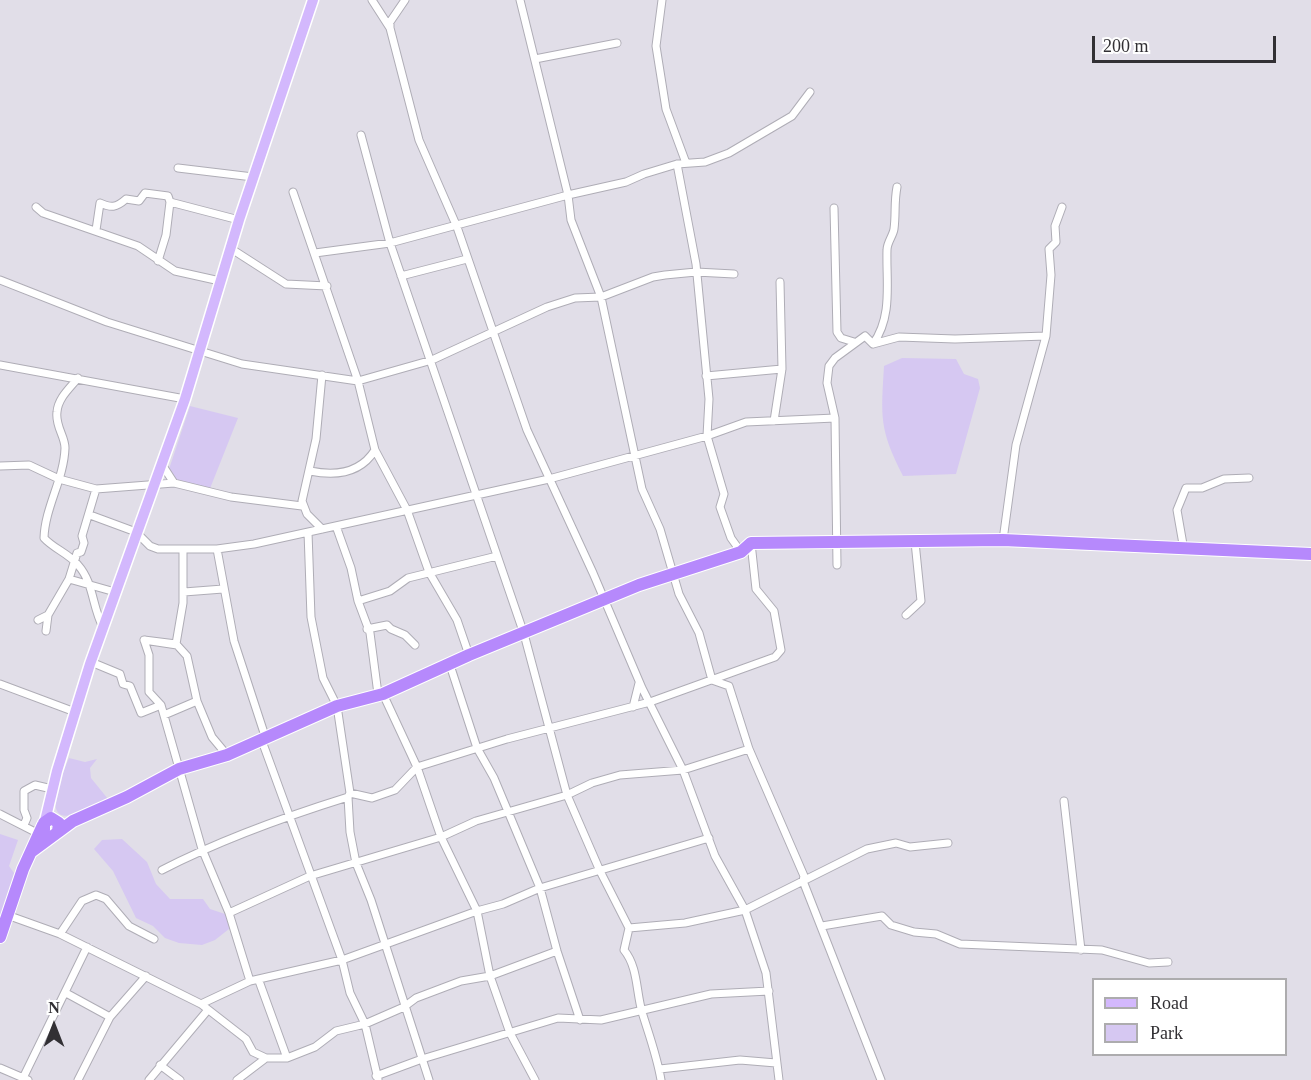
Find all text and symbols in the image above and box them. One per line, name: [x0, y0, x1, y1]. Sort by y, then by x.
scale bar: [1095, 24, 1280, 62]
text: 200 m: [1103, 36, 1149, 56]
legend: [1092, 978, 1287, 1056]
text: Road: [1150, 993, 1188, 1013]
north arrow: [24, 996, 84, 1056]
text: N: [48, 999, 60, 1016]
text: Park: [1150, 1023, 1183, 1043]

